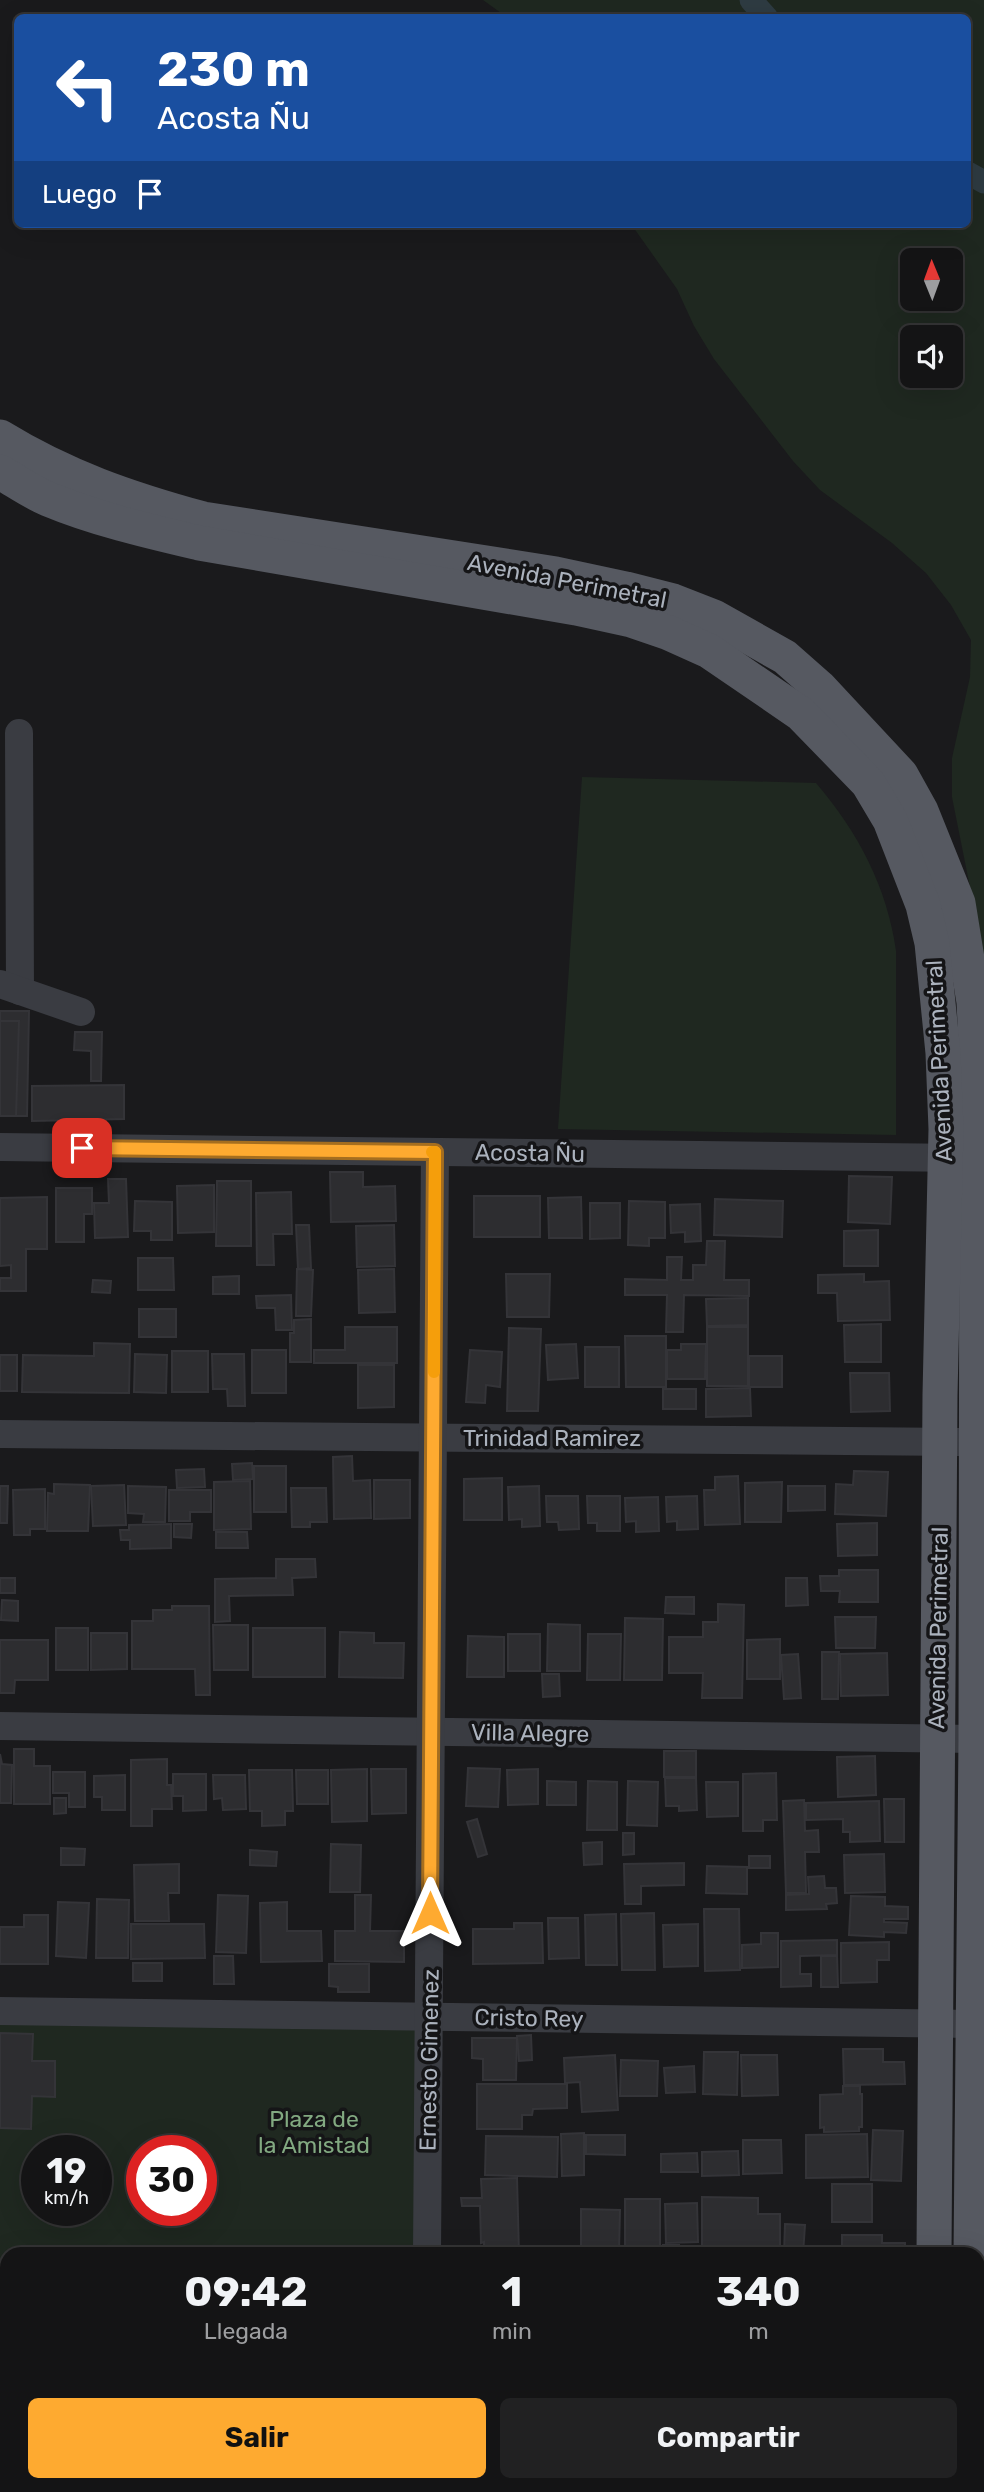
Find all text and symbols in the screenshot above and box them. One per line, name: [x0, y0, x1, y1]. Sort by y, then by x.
text: 230 m: [157, 40, 310, 98]
icon: left: [42, 42, 133, 133]
text: Acosta Ñu: [157, 99, 310, 137]
icon: arrive: [131, 175, 169, 213]
text: Luego: [42, 179, 117, 210]
north arrow: [900, 248, 962, 312]
map controls: [900, 248, 963, 388]
button: sound: [900, 325, 963, 388]
street label: Avenida Perimetral: [465, 548, 669, 614]
street label: Avenida Perimetral: [920, 959, 958, 1163]
pin: [52, 1118, 112, 1178]
icon: arrive: [63, 1129, 101, 1167]
street label: Acosta Ñu: [475, 1138, 585, 1168]
street label: Trinidad Ramirez: [463, 1424, 641, 1452]
street label: Avenida Perimetral: [922, 1527, 954, 1729]
street label: Villa Alegre: [471, 1718, 589, 1748]
position arrow: [393, 1876, 467, 1950]
street label: Ernesto Gimenez: [413, 1969, 445, 2151]
street label: Cristo Rey: [474, 2003, 584, 2033]
park label: Plaza de la Amistad: [258, 2105, 370, 2159]
speed limit sign: 30: [126, 2135, 217, 2226]
text: 19: [47, 2150, 86, 2192]
text: km/h: [44, 2187, 89, 2209]
text: 09:42: [184, 2267, 308, 2317]
text: 1: [501, 2267, 522, 2317]
text: 340: [716, 2267, 801, 2317]
text: Llegada: [204, 2317, 288, 2345]
text: min: [492, 2317, 532, 2345]
text: m: [748, 2317, 769, 2345]
button: Salir: [28, 2398, 486, 2478]
button: Compartir: [500, 2398, 957, 2478]

